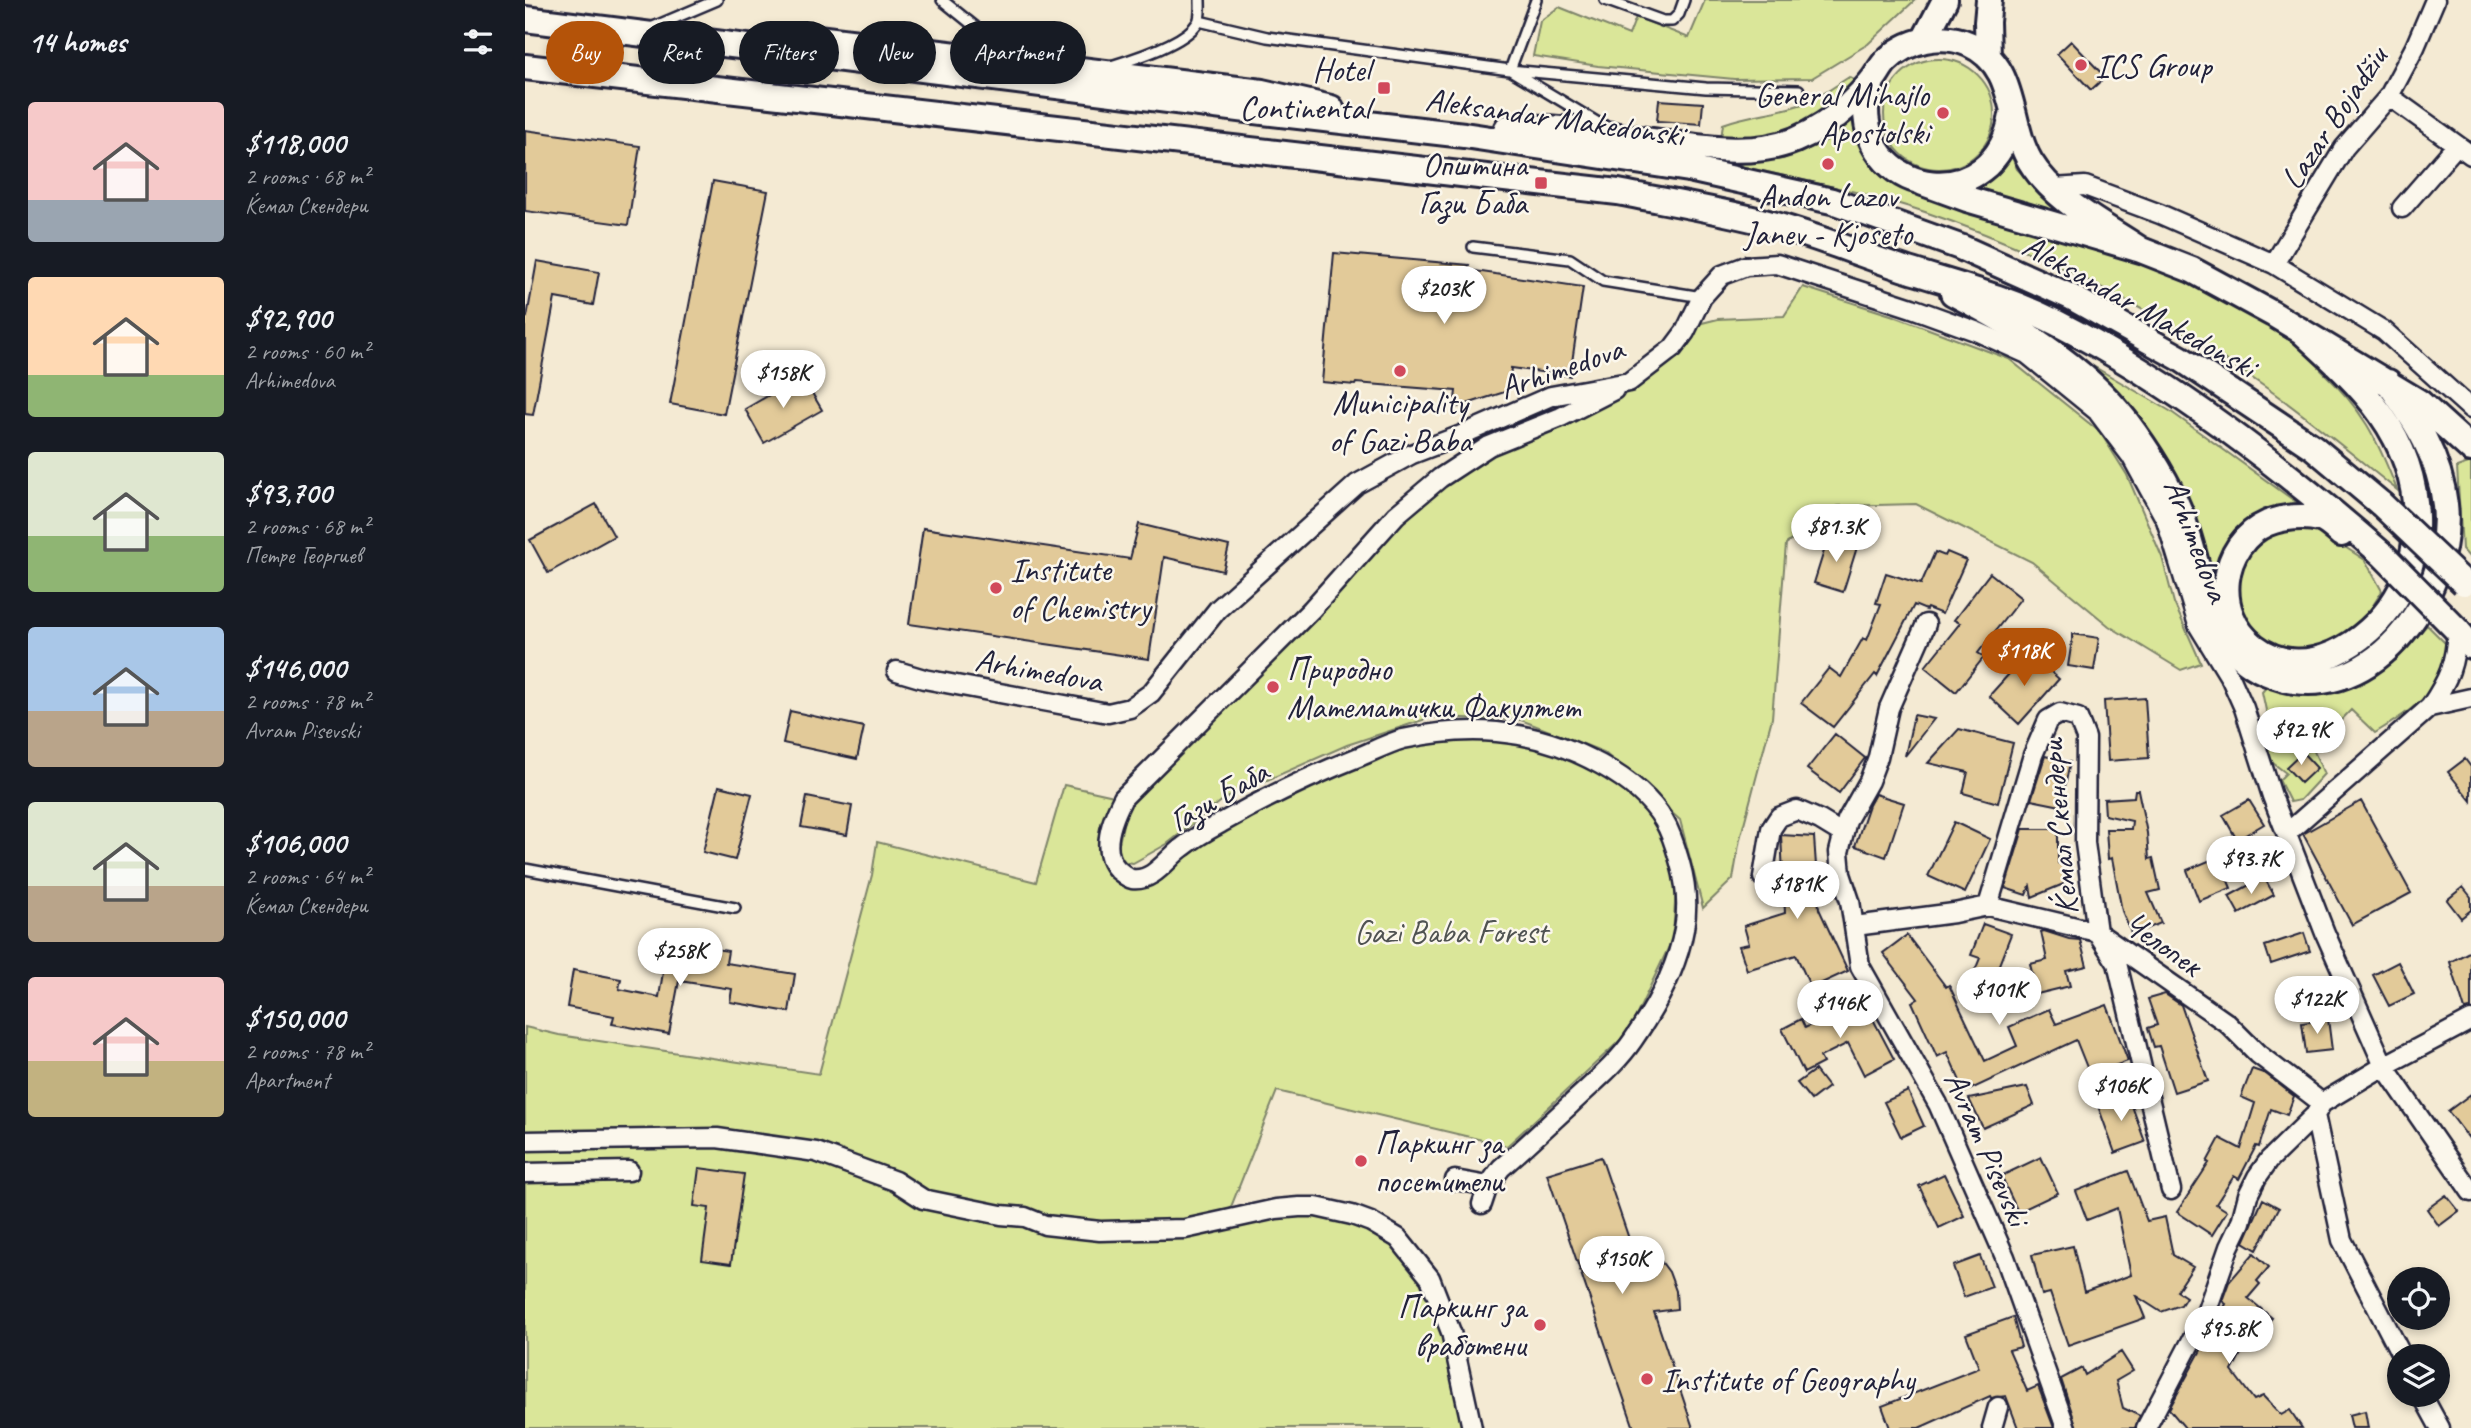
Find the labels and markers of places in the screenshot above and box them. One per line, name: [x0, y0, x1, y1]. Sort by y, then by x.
place label: ICS Group: [2095, 45, 2214, 87]
place label: Hotel Continental: [1239, 49, 1375, 129]
marker: ICS Group: [2073, 57, 2089, 73]
place label: General Mihajlo Apostolski: [1755, 74, 1933, 154]
marker: Hotel Continental: [1376, 80, 1392, 96]
marker: General Mihajlo Apostolski: [1935, 105, 1951, 121]
place label: Општина Гази Баба: [1419, 144, 1530, 224]
marker: Andon Lazov Janev - Kjoseto: [1820, 156, 1836, 172]
marker: Општина Гази Баба: [1533, 175, 1549, 191]
place label: Andon Lazov Janev - Kjoseto: [1742, 175, 1913, 255]
pin: $203K: [1395, 266, 1493, 326]
pin: $158K: [734, 350, 832, 410]
marker: Municipality of Gazi Baba: [1392, 363, 1408, 379]
place label: Municipality of Gazi Baba: [1329, 382, 1473, 462]
pin: $81.3K: [1779, 504, 1893, 564]
place label: Institute of Chemistry: [1010, 549, 1153, 629]
marker: Institute of Chemistry: [988, 580, 1004, 596]
pin: $118K: [1975, 628, 2073, 688]
place label: Природно Математички Факултет: [1287, 648, 1582, 728]
marker: Природно Математички Факултет: [1265, 679, 1281, 695]
pin: $92.9K: [2244, 708, 2358, 767]
pin: $93.7K: [2194, 836, 2308, 896]
pin: $181K: [1748, 862, 1846, 921]
pin: $258K: [631, 928, 729, 988]
pin: $101K: [1950, 968, 2048, 1027]
pin: $122K: [2268, 976, 2366, 1036]
pin: $146K: [1791, 981, 1889, 1040]
pin: $106K: [2072, 1064, 2170, 1123]
place label: Паркинг за посетители: [1375, 1122, 1506, 1202]
marker: Паркинг за посетители: [1353, 1153, 1369, 1169]
pin: $150K: [1573, 1236, 1671, 1296]
place label: Паркинг за вработени: [1398, 1286, 1528, 1366]
pin: $95.8K: [2172, 1306, 2286, 1366]
marker: Паркинг за вработени: [1532, 1317, 1548, 1333]
place label: Institute of Geography: [1661, 1359, 1917, 1401]
marker: Institute of Geography: [1639, 1371, 1655, 1387]

